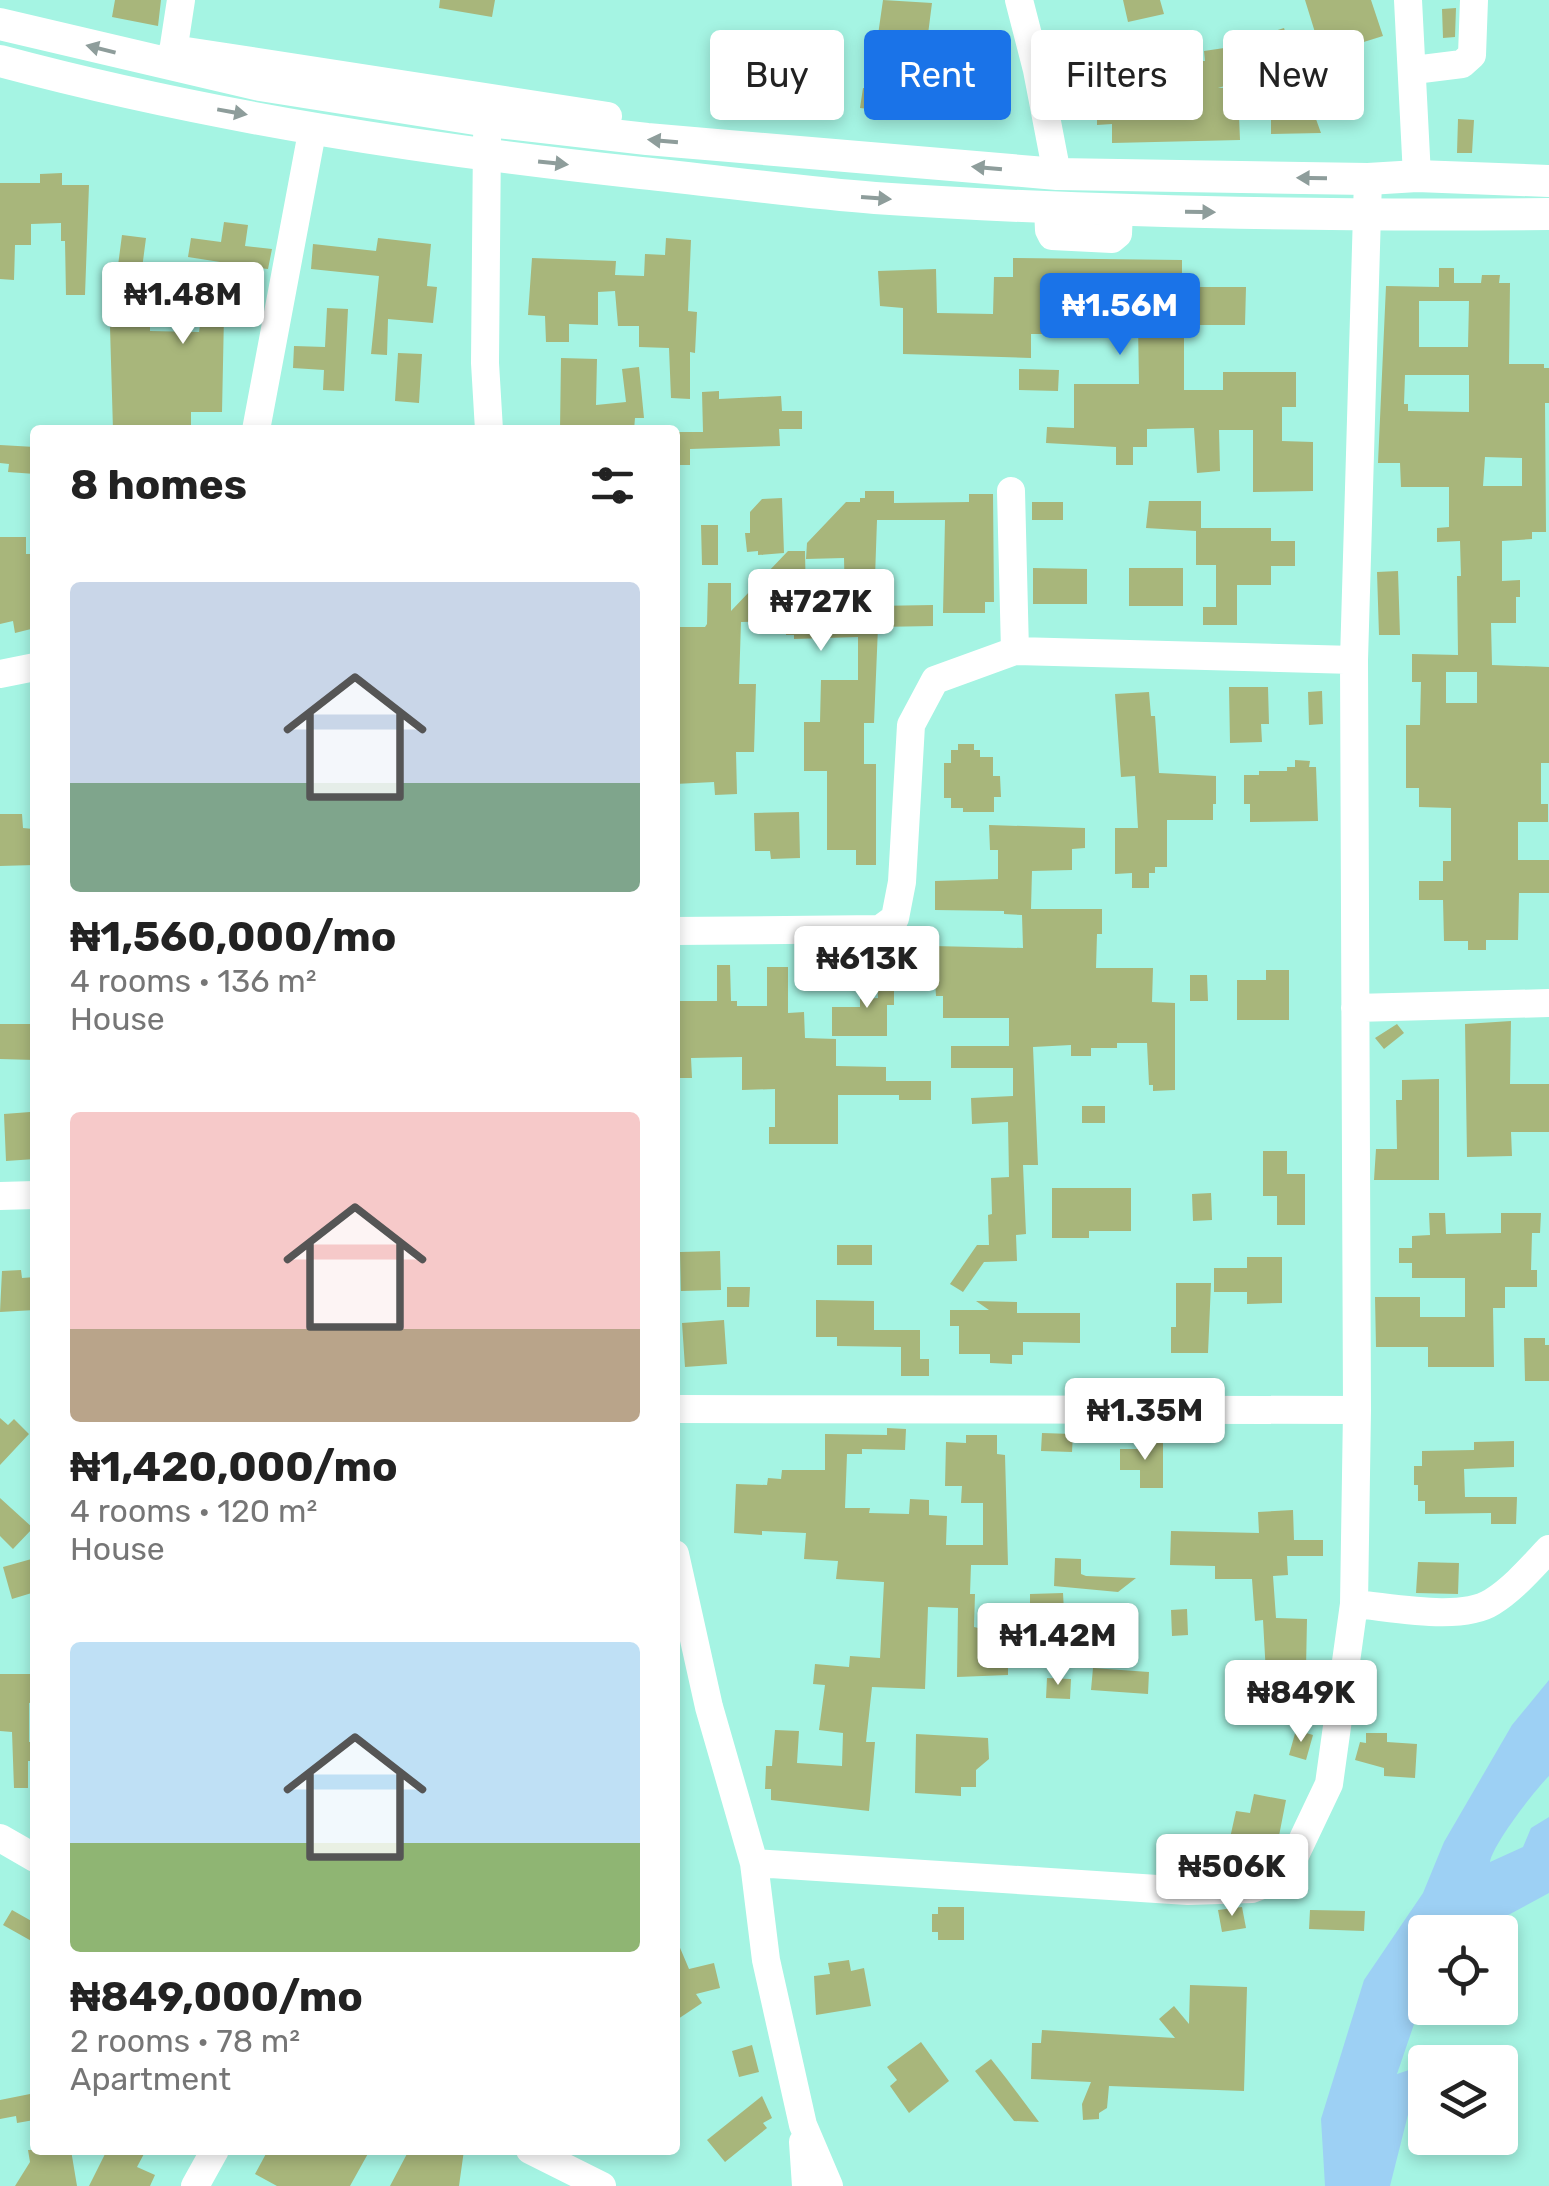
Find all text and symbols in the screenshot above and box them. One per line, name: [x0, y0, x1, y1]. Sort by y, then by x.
chip: Buy: [710, 30, 844, 120]
chip: Rent: [864, 30, 1011, 120]
chip: Filters: [1031, 30, 1203, 120]
chip: New: [1223, 30, 1364, 120]
one-way arrow: [85, 41, 116, 56]
one-way arrow: [217, 105, 248, 120]
one-way arrow: [647, 132, 679, 148]
one-way arrow: [537, 156, 569, 172]
one-way arrow: [970, 160, 1002, 176]
one-way arrow: [1295, 170, 1327, 186]
one-way arrow: [860, 190, 892, 206]
one-way arrow: [1185, 205, 1217, 221]
pin: ₦1.48M: [102, 262, 264, 347]
pin: ₦1.56M: [1039, 273, 1201, 358]
text: ₦1.48M: [124, 275, 242, 313]
text: ₦1.56M: [1062, 286, 1178, 324]
icon: filters: [585, 458, 640, 513]
text: 8 homes: [70, 460, 247, 510]
pin: ₦727K: [751, 569, 891, 654]
text: ₦727K: [770, 582, 872, 620]
icon: home: [265, 647, 445, 827]
text: ₦1,560,000/mo: [70, 912, 396, 962]
pin: ₦613K: [797, 926, 937, 1011]
text: ₦613K: [816, 939, 918, 977]
text: 4 rooms · 136 m²: [70, 962, 317, 1000]
text: House: [70, 1000, 165, 1038]
icon: home: [265, 1177, 445, 1357]
pin: ₦1.35M: [1064, 1378, 1226, 1463]
text: ₦1.35M: [1087, 1391, 1203, 1429]
text: ₦1,420,000/mo: [70, 1442, 398, 1492]
text: 4 rooms · 120 m²: [70, 1492, 317, 1530]
text: House: [70, 1530, 165, 1568]
pin: ₦1.42M: [977, 1603, 1139, 1688]
text: ₦1.42M: [999, 1616, 1117, 1654]
pin: ₦849K: [1231, 1660, 1371, 1745]
text: ₦849K: [1247, 1673, 1355, 1711]
icon: home: [265, 1707, 445, 1887]
pin: ₦506K: [1162, 1834, 1302, 1919]
text: ₦506K: [1178, 1847, 1286, 1885]
map controls: [1408, 1915, 1518, 2155]
button: locate: [1408, 1915, 1518, 2025]
text: ₦849,000/mo: [70, 1972, 363, 2022]
text: 2 rooms · 78 m²: [70, 2022, 300, 2060]
button: layers: [1408, 2045, 1518, 2155]
text: Apartment: [70, 2060, 231, 2098]

